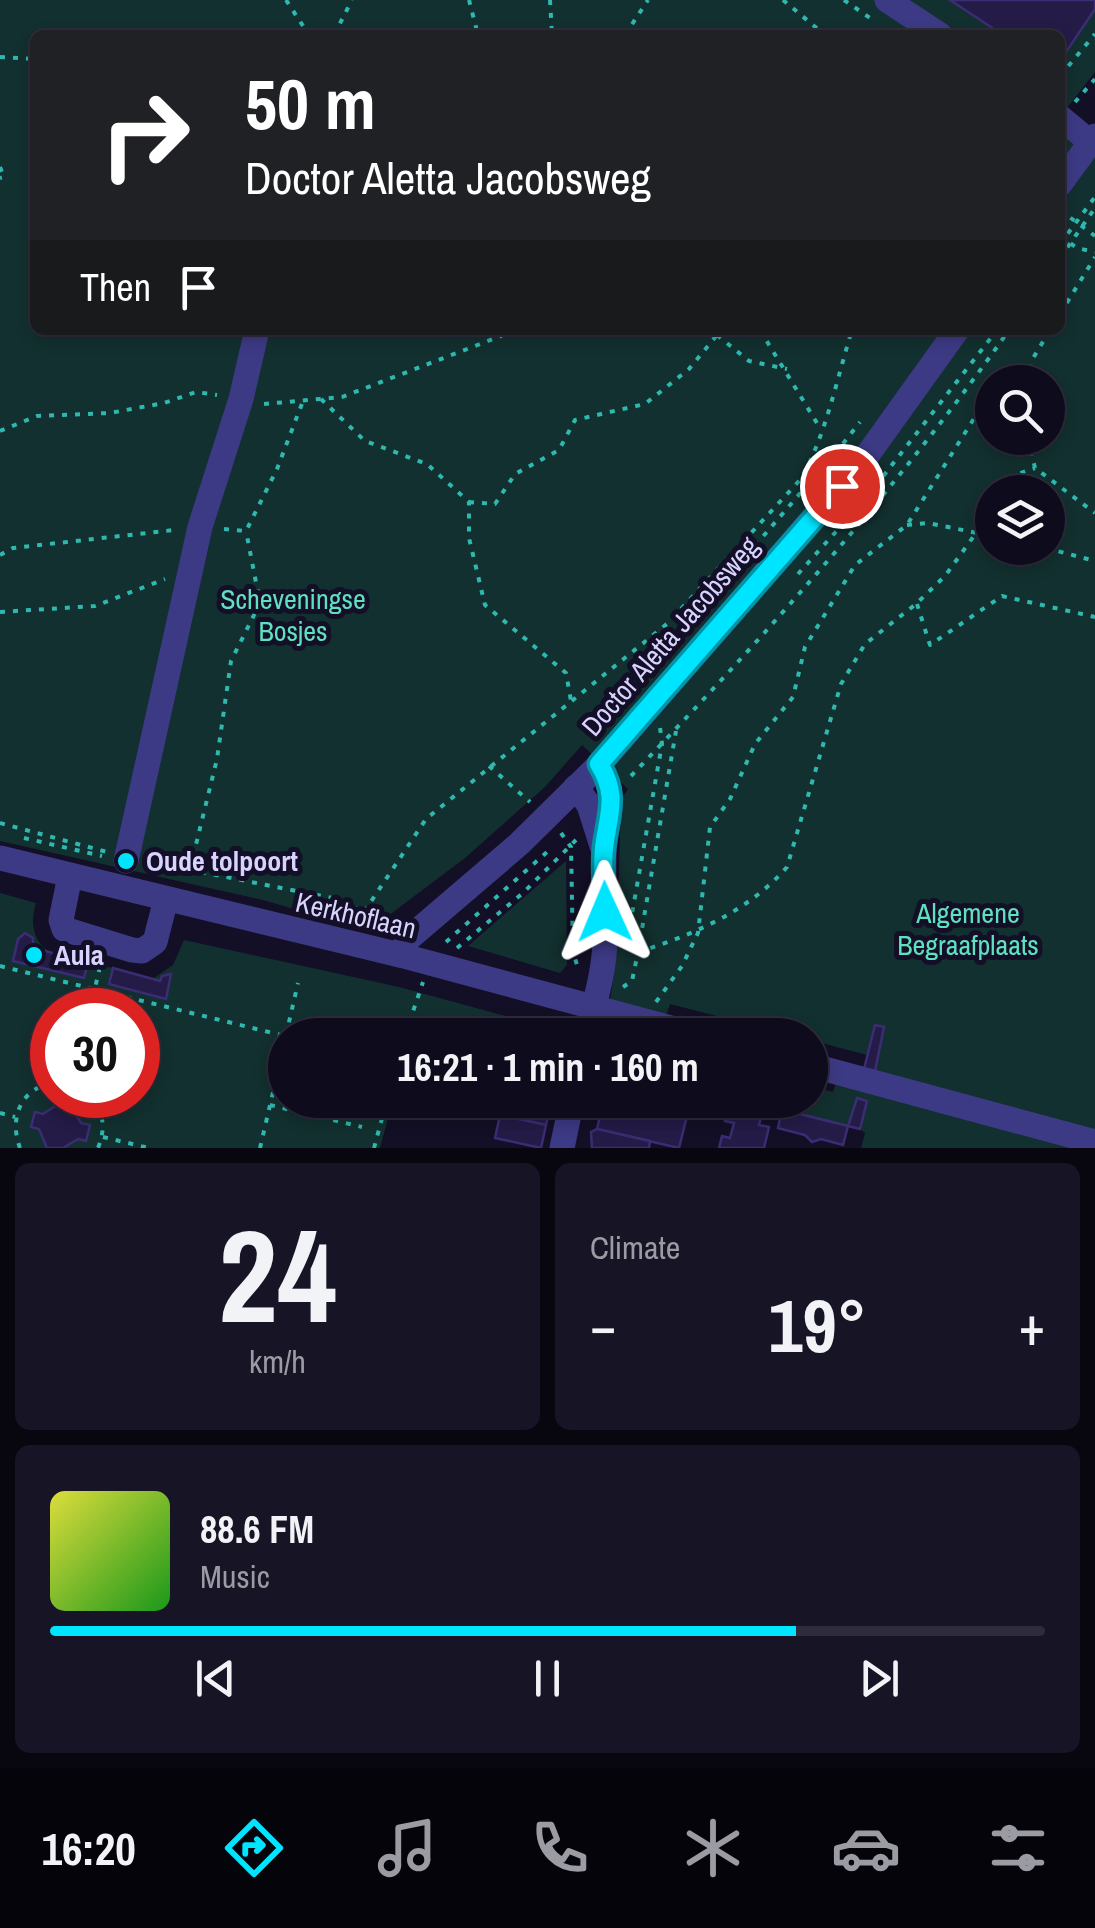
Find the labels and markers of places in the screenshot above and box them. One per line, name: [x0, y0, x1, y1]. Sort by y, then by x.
pin: [800, 444, 885, 529]
place label: Oude tolpoort: [146, 842, 298, 880]
marker: Oude tolpoort: [115, 850, 137, 872]
place label: Aula: [54, 936, 104, 974]
marker: Aula: [23, 944, 45, 966]

